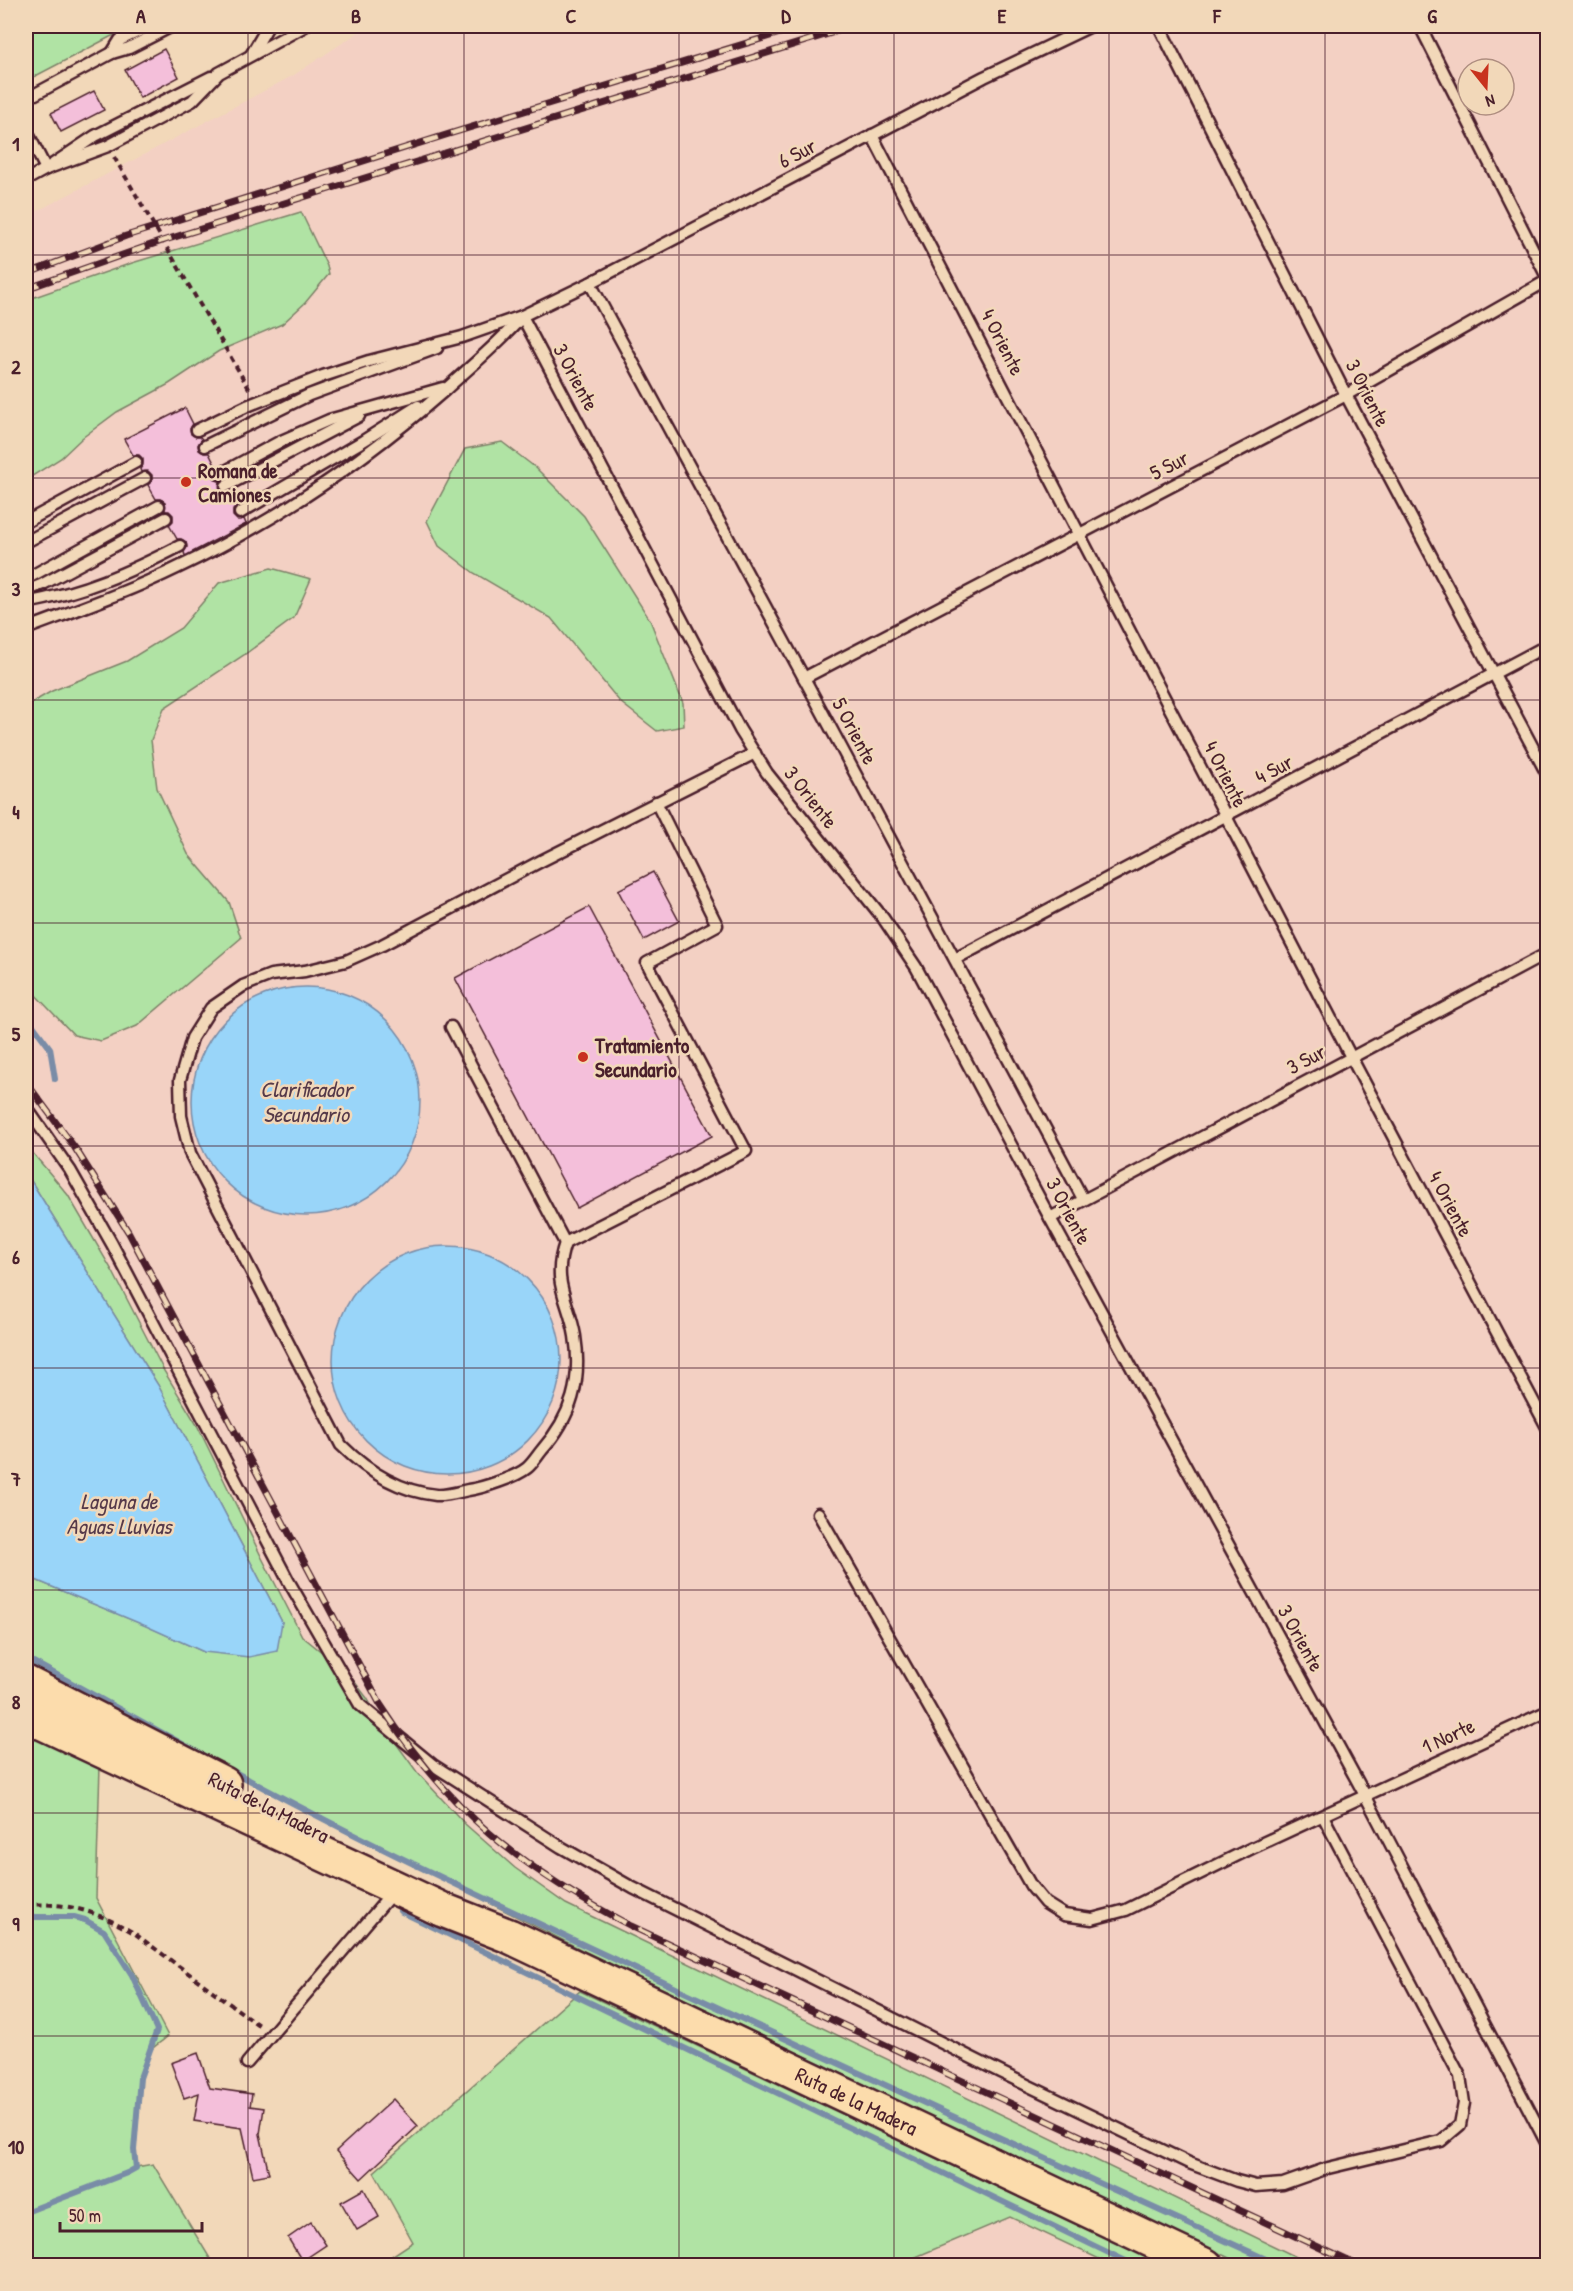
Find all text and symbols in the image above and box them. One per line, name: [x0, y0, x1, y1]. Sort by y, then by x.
text: A: [136, 2, 146, 29]
text: B: [351, 2, 361, 29]
text: C: [566, 2, 577, 29]
text: D: [781, 2, 791, 29]
text: E: [998, 2, 1007, 29]
text: F: [1212, 2, 1222, 29]
text: G: [1427, 2, 1437, 29]
north arrow: [1456, 57, 1516, 117]
text: N: [1483, 89, 1498, 113]
text: 1: [12, 130, 20, 157]
street label: 6 Sur: [773, 131, 821, 175]
street label: 4 Oriente: [974, 304, 1032, 380]
street label: 3 Oriente: [546, 338, 606, 416]
text: 2: [11, 353, 21, 380]
street label: 3 Oriente: [1339, 354, 1397, 432]
street label: 5 Sur: [1145, 443, 1193, 487]
place label: Romana de Camiones: [198, 456, 278, 509]
marker: Romana de Camiones: [179, 475, 193, 489]
text: 3: [12, 575, 21, 602]
street label: 5 Oriente: [825, 693, 885, 769]
street label: 4 Oriente: [1197, 736, 1255, 812]
street label: 4 Sur: [1250, 747, 1298, 791]
street label: 3 Oriente: [777, 760, 845, 834]
text: 4: [12, 798, 20, 825]
text: 5: [12, 1020, 21, 1047]
place label: Tratamiento Secundario: [594, 1031, 690, 1084]
street label: 3 Sur: [1281, 1037, 1331, 1081]
marker: Tratamiento Secundario: [576, 1050, 590, 1064]
water label: Clarificador Secundario: [260, 1074, 354, 1129]
street label: 4 Oriente: [1422, 1166, 1480, 1242]
street label: 3 Oriente: [1039, 1172, 1099, 1250]
text: 6: [12, 1243, 20, 1270]
text: 7: [10, 1465, 21, 1492]
water label: Laguna de Aguas Lluvias: [66, 1486, 174, 1541]
street label: 3 Oriente: [1271, 1599, 1331, 1677]
text: 8: [12, 1688, 21, 1715]
street label: 1 Norte: [1417, 1711, 1479, 1761]
street label: Ruta de la Madera: [204, 1764, 334, 1850]
text: 9: [12, 1910, 20, 1937]
street label: Ruta de la Madera: [791, 2059, 923, 2142]
text: 10: [8, 2133, 24, 2160]
scale bar: [60, 2195, 202, 2233]
text: 50 m: [69, 2203, 101, 2228]

